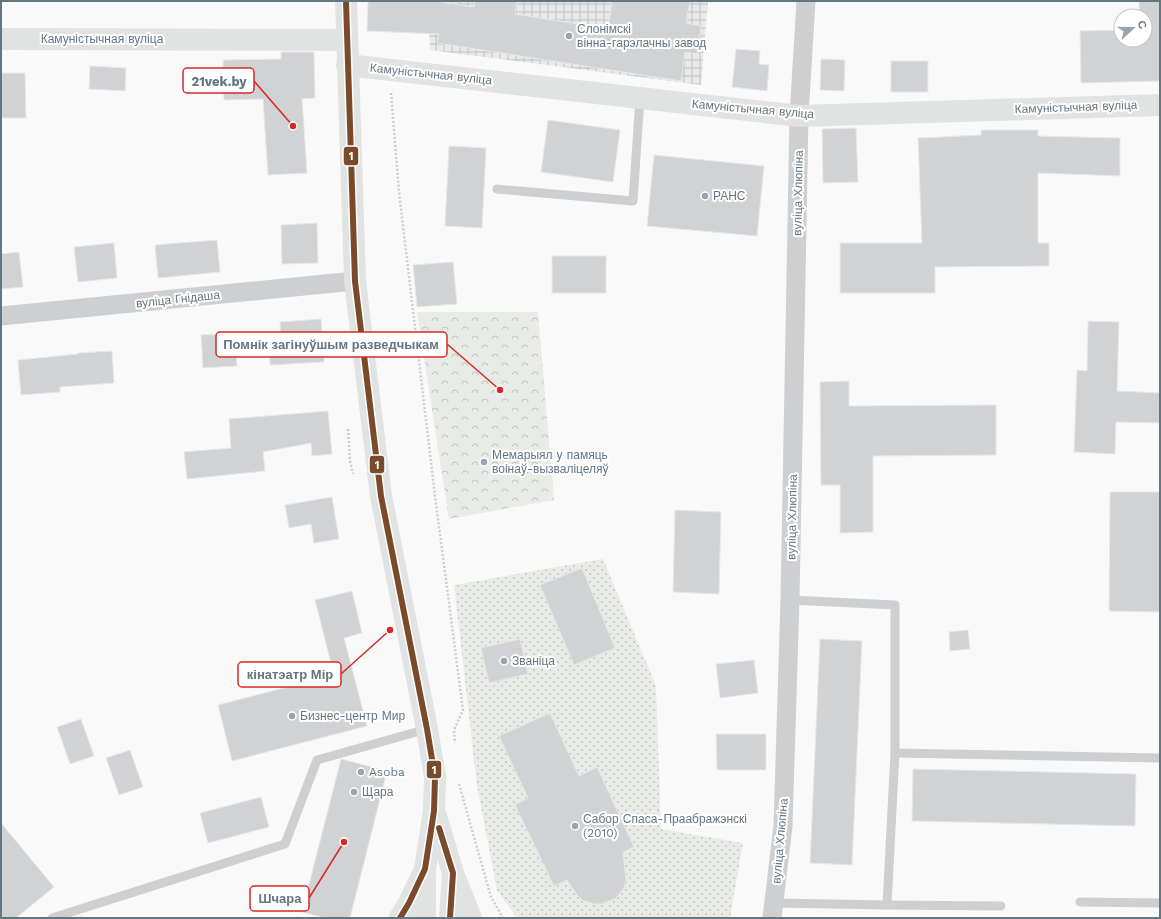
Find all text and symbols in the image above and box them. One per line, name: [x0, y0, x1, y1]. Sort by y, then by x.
north arrow: [1113, 8, 1153, 48]
text: С: [1134, 19, 1149, 31]
place label: Слонімскі вінна-гарэлачны завод: [577, 22, 706, 50]
marker: Слонімскі вінна-гарэлачны завод: [564, 31, 574, 41]
street label: Камуністычная вуліца: [41, 32, 164, 46]
street label: Камуністычная вуліца: [369, 61, 493, 87]
callout: 21vek.by: [183, 68, 254, 93]
text: 21vek.by: [191, 74, 247, 89]
street label: Камуністычная вуліца: [691, 97, 815, 121]
street label: Камуністычная вуліца: [1014, 98, 1138, 116]
line badge: 1: [343, 146, 359, 166]
text: 1: [349, 150, 353, 163]
street label: вуліца Хлюпіна: [790, 150, 806, 236]
place label: РАНС: [713, 189, 746, 203]
marker: РАНС: [700, 191, 710, 201]
street label: вуліца Гнідаша: [135, 288, 221, 310]
callout: Помнік загінуўшым разведчыкам: [216, 332, 447, 357]
text: Помнік загінуўшым разведчыкам: [223, 337, 439, 352]
place label: Мемарыял у памяць воінаў-вызваліцеляў: [492, 448, 609, 476]
line badge: 1: [369, 455, 385, 474]
marker: Мемарыял у памяць воінаў-вызваліцеляў: [479, 457, 489, 467]
text: 1: [375, 459, 379, 472]
street label: вуліца Хлюпіна: [784, 474, 800, 560]
place label: Званіца: [512, 654, 555, 668]
marker: Званіца: [499, 656, 509, 666]
callout: кінатэатр Мір: [238, 662, 341, 687]
text: кінатэатр Мір: [247, 667, 333, 682]
place label: Бизнес-центр Мир: [300, 709, 406, 723]
marker: Бизнес-центр Мир: [287, 711, 297, 721]
line badge: 1: [426, 760, 442, 779]
text: 1: [432, 764, 436, 777]
place label: Asoba: [369, 765, 405, 779]
marker: Asoba: [356, 767, 366, 777]
place label: Щара: [362, 785, 394, 799]
marker: Щара: [349, 787, 359, 797]
street label: вуліца Хлюпіна: [769, 797, 791, 884]
place label: Сабор Спаса-Праабражэнскі (2010): [583, 812, 747, 840]
marker: Сабор Спаса-Праабражэнскі (2010): [570, 821, 580, 831]
callout: Шчара: [250, 886, 309, 911]
text: Шчара: [258, 891, 302, 906]

